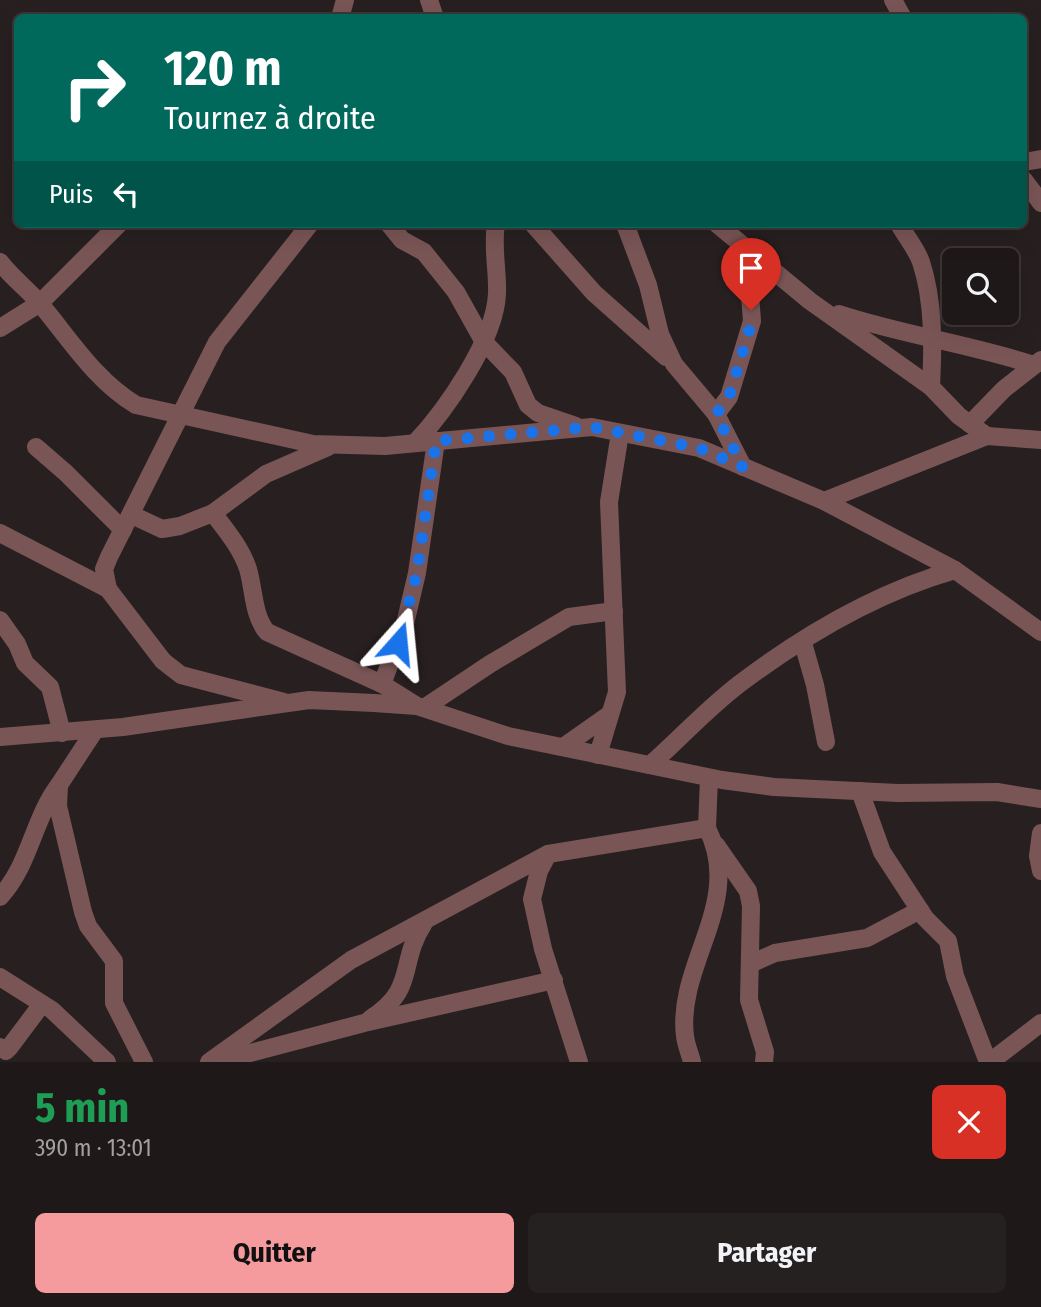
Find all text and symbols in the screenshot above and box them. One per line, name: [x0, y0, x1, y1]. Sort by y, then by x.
text: 120 m: [164, 39, 282, 98]
icon: right: [49, 42, 140, 133]
text: Tournez à droite: [164, 99, 376, 137]
icon: left: [107, 175, 145, 213]
text: Puis: [49, 179, 93, 210]
pin: [721, 238, 781, 310]
map controls: [942, 248, 1019, 325]
button: search: [942, 248, 1019, 325]
icon: arrive: [732, 249, 770, 287]
position arrow: [361, 606, 435, 680]
text: 5 min: [35, 1083, 129, 1133]
button: close: [932, 1085, 1006, 1159]
text: 390 m · 13:01: [35, 1134, 152, 1162]
button: Quitter: [35, 1213, 514, 1293]
button: Partager: [528, 1213, 1006, 1293]

